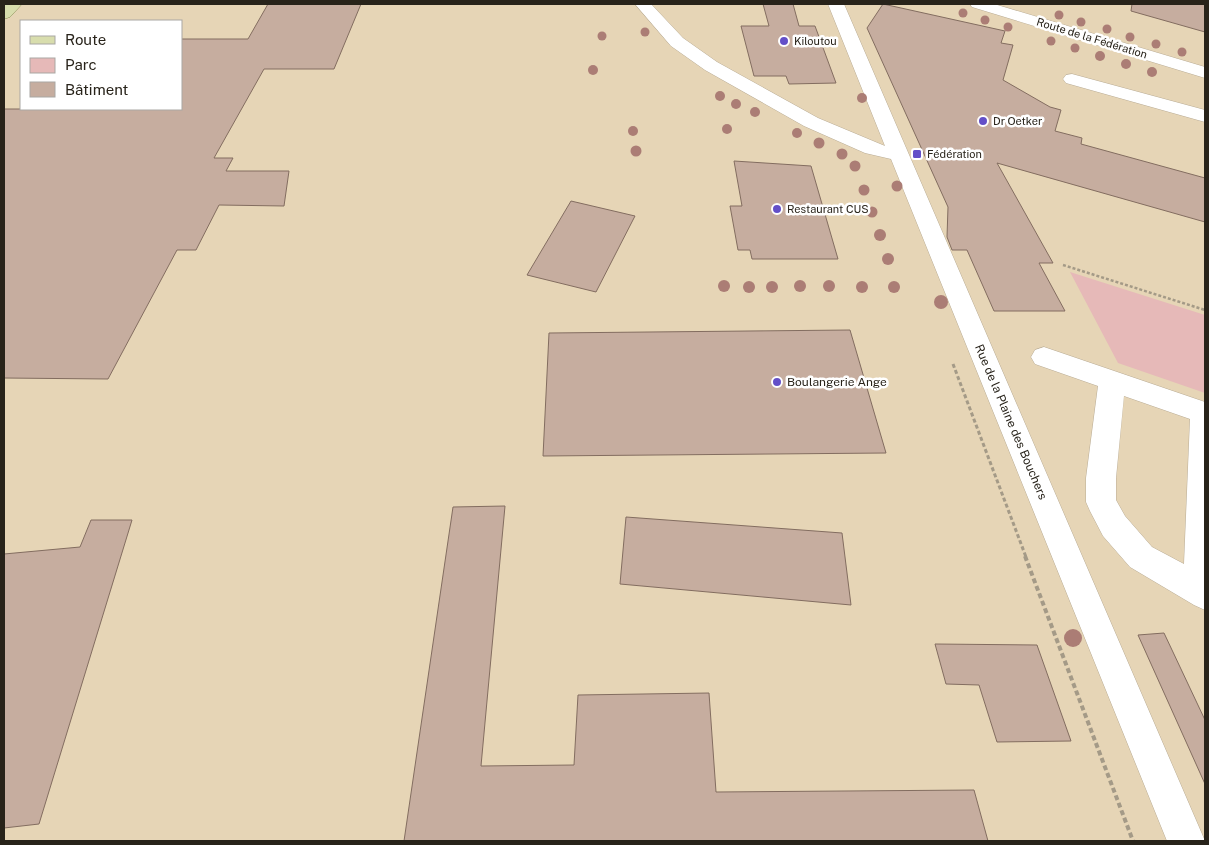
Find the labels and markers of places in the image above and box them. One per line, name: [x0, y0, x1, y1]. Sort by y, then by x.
marker: Kiloutou: [778, 35, 790, 47]
place label: Kiloutou: [794, 35, 837, 47]
marker: Dr Oetker: [977, 115, 989, 127]
place label: Dr Oetker: [993, 115, 1042, 127]
marker: Fédération: [911, 148, 923, 160]
place label: Fédération: [927, 148, 982, 160]
marker: Restaurant CUS: [771, 203, 783, 215]
place label: Restaurant CUS: [787, 203, 869, 215]
place label: Boulangerie Ange: [787, 375, 887, 389]
marker: Boulangerie Ange: [771, 376, 783, 388]

